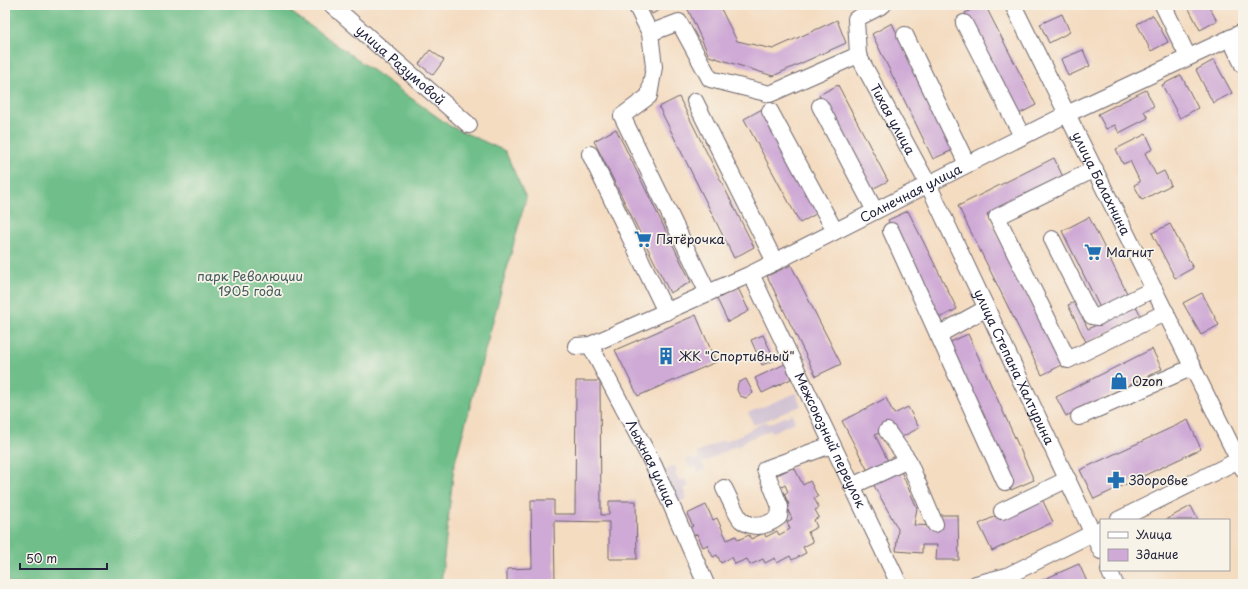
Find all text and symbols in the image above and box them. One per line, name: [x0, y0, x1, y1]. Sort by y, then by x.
street label: улица Разумовой: [352, 20, 450, 109]
street label: Тихая улица: [866, 80, 921, 158]
street label: улица Балахнина: [1068, 128, 1136, 239]
street label: Солнечная улица: [856, 159, 965, 226]
supermarket icon: Пятёрочка: [633, 229, 653, 249]
place label: Пятёрочка: [656, 229, 726, 248]
supermarket icon: Магнит: [1083, 242, 1103, 262]
place label: Магнит: [1106, 242, 1154, 261]
park label: парк Революции 1905 года: [197, 266, 303, 300]
street label: улица Степана Халтурина: [970, 286, 1060, 448]
building icon: ЖК "Спортивный": [656, 346, 676, 366]
place label: ЖК "Спортивный": [678, 346, 795, 365]
street label: Межсоюзный переулок: [790, 369, 871, 511]
shop icon: Ozon: [1109, 371, 1129, 391]
place label: Ozon: [1132, 371, 1163, 390]
street label: Лыжная улица: [622, 416, 681, 510]
pharmacy icon: Здоровье: [1106, 470, 1126, 490]
place label: Здоровье: [1128, 470, 1188, 489]
legend: [1100, 519, 1230, 571]
text: Улица: [1136, 525, 1172, 543]
scale bar: [20, 545, 107, 571]
text: Здание: [1136, 545, 1178, 563]
text: 50 m: [26, 549, 57, 567]

